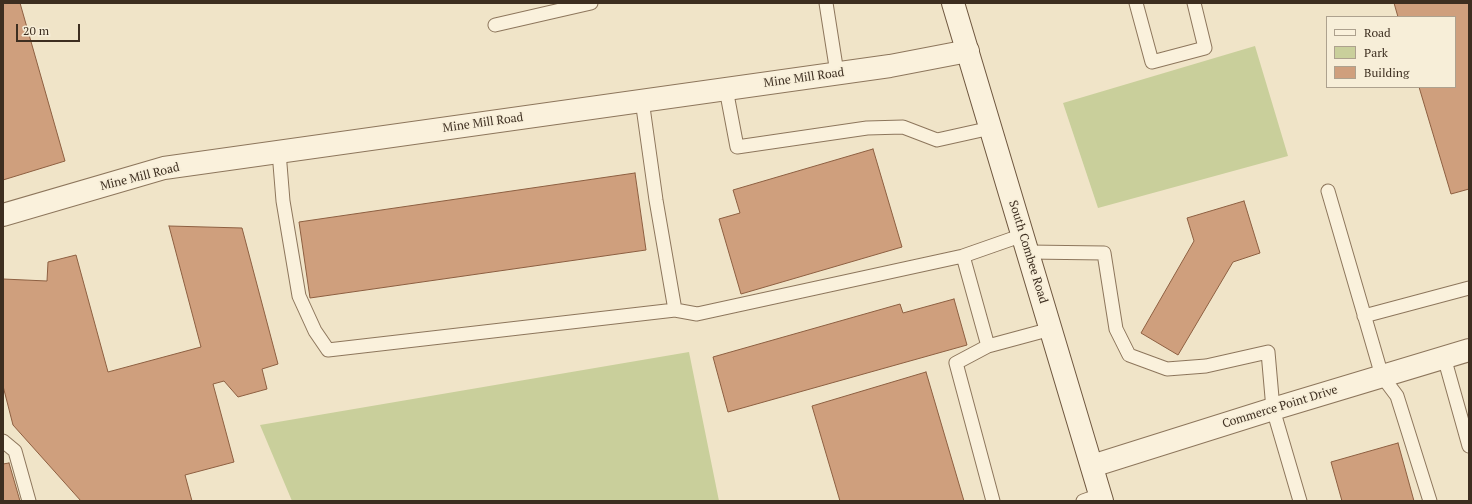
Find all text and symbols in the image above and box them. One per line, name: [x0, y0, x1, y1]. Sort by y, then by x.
scale bar: [18, 16, 82, 42]
legend: [1326, 16, 1456, 88]
text: 20 m: [23, 23, 49, 38]
text: Road: [1364, 25, 1391, 40]
text: Park: [1364, 45, 1388, 60]
street label: Mine Mill Road: [763, 65, 845, 91]
text: Building: [1364, 65, 1409, 80]
street label: Mine Mill Road: [442, 110, 524, 136]
street label: Mine Mill Road: [99, 160, 181, 194]
street label: South Combee Road: [1005, 199, 1051, 305]
street label: Commerce Point Drive: [1221, 383, 1339, 431]

